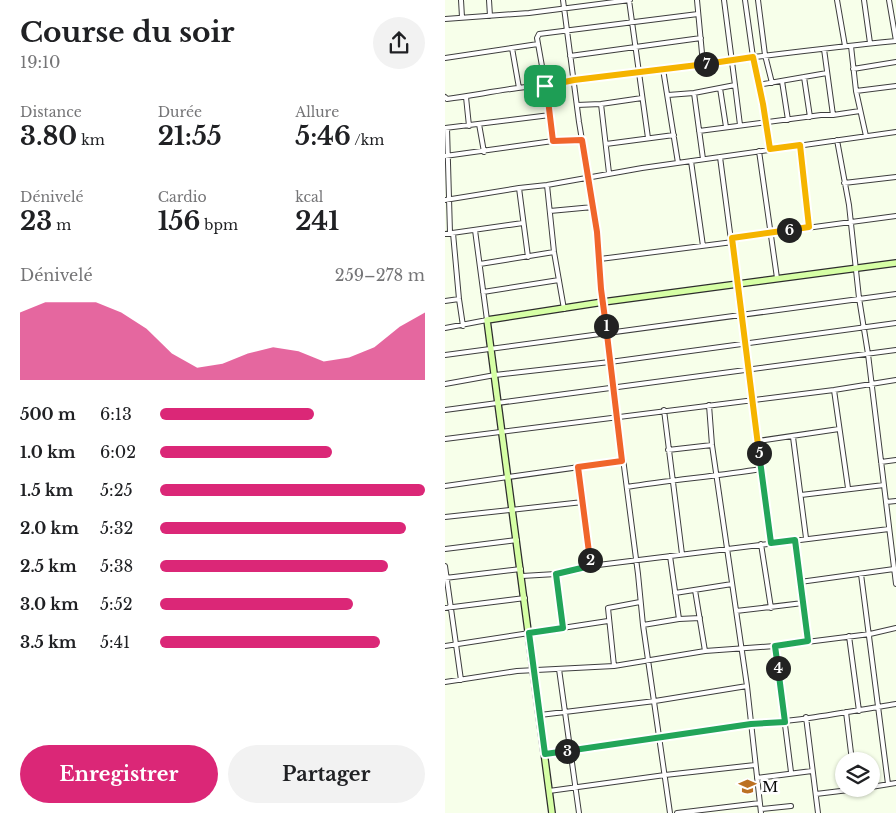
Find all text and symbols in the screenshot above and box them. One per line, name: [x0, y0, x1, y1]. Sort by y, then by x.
text: Course du soir: [20, 15, 235, 50]
button: share: [373, 17, 425, 69]
text: 19:10: [20, 52, 61, 72]
pin: 7: [693, 52, 719, 76]
text: 7: [703, 55, 710, 73]
pin: [524, 65, 566, 107]
icon: arrive: [531, 72, 559, 100]
text: Distance: [20, 103, 82, 121]
text: Durée: [158, 103, 202, 121]
text: Allure: [295, 103, 339, 121]
text: 3.80: [20, 121, 77, 152]
text: 21:55: [158, 121, 222, 152]
text: 5:46: [295, 121, 351, 152]
text: km: [77, 131, 105, 149]
text: /km: [351, 131, 384, 149]
text: Dénivelé: [20, 188, 84, 206]
text: Cardio: [158, 188, 207, 206]
text: kcal: [295, 188, 323, 206]
text: 23: [20, 206, 52, 237]
text: 156: [158, 206, 200, 237]
text: 241: [295, 206, 339, 237]
text: m: [52, 216, 71, 234]
text: bpm: [200, 216, 238, 234]
pin: 6: [777, 218, 801, 242]
text: 6: [785, 221, 794, 239]
text: Dénivelé: [20, 265, 93, 285]
text: 259–278 m: [335, 265, 425, 285]
pin: 1: [593, 314, 619, 338]
text: 1: [603, 317, 610, 335]
text: 500 m: [20, 404, 76, 424]
text: 6:13: [100, 404, 132, 424]
pin: 5: [747, 440, 771, 466]
text: 1.0 km: [20, 442, 75, 462]
text: 6:02: [100, 442, 136, 462]
text: 5: [755, 444, 764, 462]
text: 1.5 km: [20, 480, 73, 500]
text: 5:25: [100, 480, 133, 500]
text: 2.0 km: [20, 518, 79, 538]
text: 5:32: [100, 518, 133, 538]
pin: 2: [577, 548, 603, 572]
text: 2: [586, 551, 595, 569]
text: 2.5 km: [20, 556, 77, 576]
text: 5:38: [100, 556, 133, 576]
text: 3.0 km: [20, 594, 79, 614]
text: 5:52: [100, 594, 133, 614]
text: 3.5 km: [20, 632, 76, 652]
text: 5:41: [100, 632, 130, 652]
pin: 4: [765, 656, 791, 680]
text: 4: [774, 659, 783, 677]
pin: 3: [555, 738, 579, 764]
text: 3: [563, 742, 572, 760]
button: Enregistrer: [20, 745, 218, 803]
button: Partager: [228, 745, 425, 803]
map controls: [835, 752, 880, 797]
button: layers: [835, 752, 880, 797]
school or university icon: M: [738, 777, 758, 797]
place label: M: [762, 777, 778, 796]

